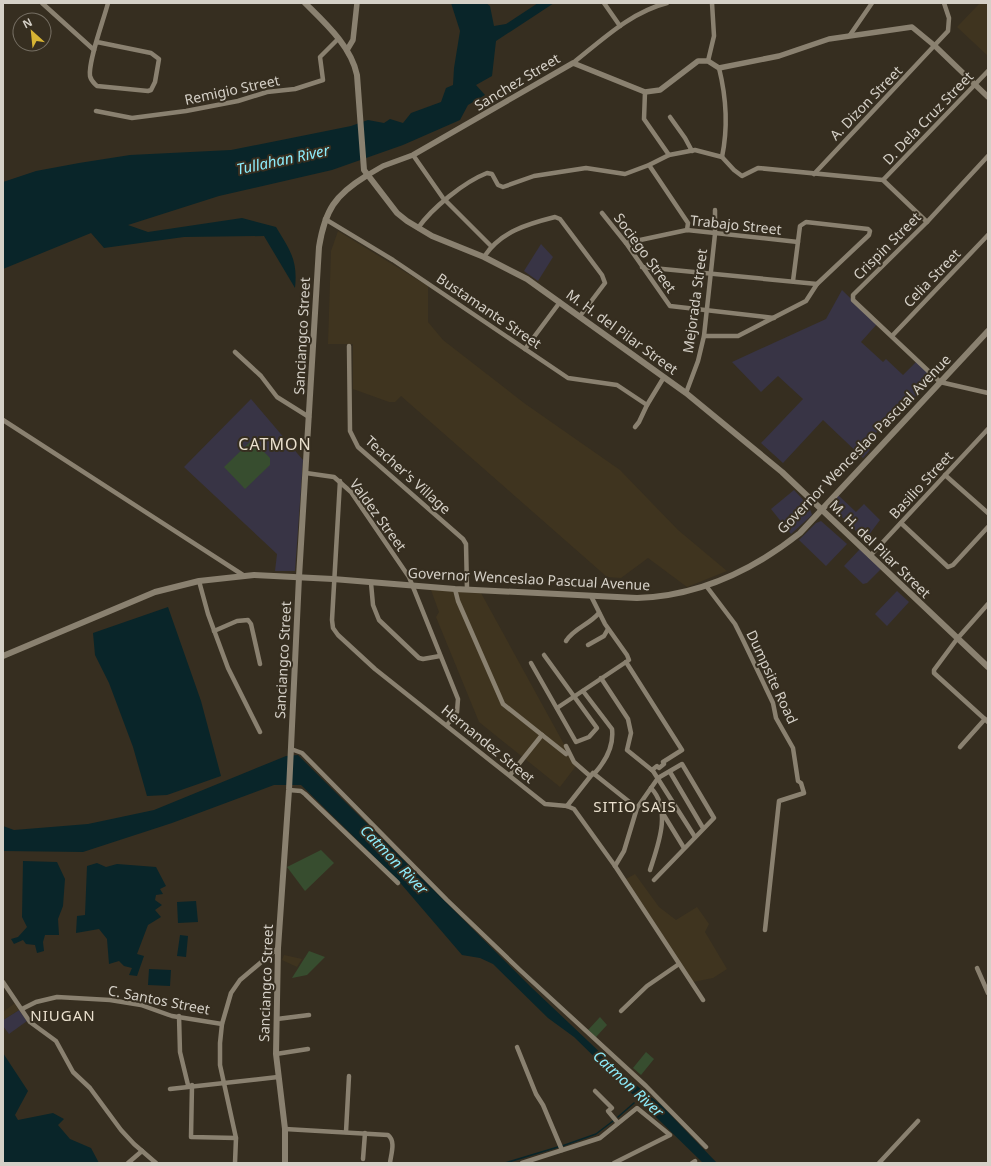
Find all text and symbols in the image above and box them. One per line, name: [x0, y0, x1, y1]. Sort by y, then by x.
north arrow: [12, 12, 52, 52]
text: N: [20, 14, 35, 31]
street label: Sanchez Street: [470, 49, 563, 115]
street label: A. Dizon Street: [825, 61, 906, 144]
street label: D. Dela Cruz Street: [878, 67, 977, 168]
street label: Remigio Street: [183, 70, 281, 109]
water label: Tullahan River: [235, 139, 332, 179]
street label: Crispin Street: [849, 208, 925, 284]
street label: Sociego Street: [610, 209, 681, 296]
street label: Trabajo Street: [689, 210, 783, 239]
street label: Celia Street: [899, 244, 964, 311]
street label: Mejorada Street: [678, 248, 711, 354]
street label: Bustamante Street: [433, 268, 545, 353]
street label: Sanciangco Street: [289, 277, 314, 395]
street label: M. H. del Pilar Street: [563, 285, 682, 379]
street label: Governor Wenceslao Pascual Avenue: [773, 350, 955, 537]
street label: Teacher's Village: [362, 431, 455, 518]
district label: CATMON: [238, 433, 312, 455]
street label: Basilio Street: [884, 447, 957, 522]
street label: Valdez Street: [346, 475, 411, 555]
street label: M. H. del Pilar Street: [826, 495, 935, 602]
street label: Governor Wenceslao Pascual Avenue: [407, 563, 651, 594]
street label: Sanciangco Street: [270, 601, 295, 719]
street label: Dumpsite Road: [742, 627, 802, 727]
street label: Hernandez Street: [438, 700, 539, 787]
district label: SITIO SAIS: [593, 796, 677, 816]
water label: Catmon River: [356, 820, 434, 899]
street label: Sanciangco Street: [254, 924, 277, 1042]
street label: C. Santos Street: [107, 980, 212, 1019]
district label: NIUGAN: [30, 1005, 96, 1025]
water label: Catmon River: [589, 1045, 669, 1122]

